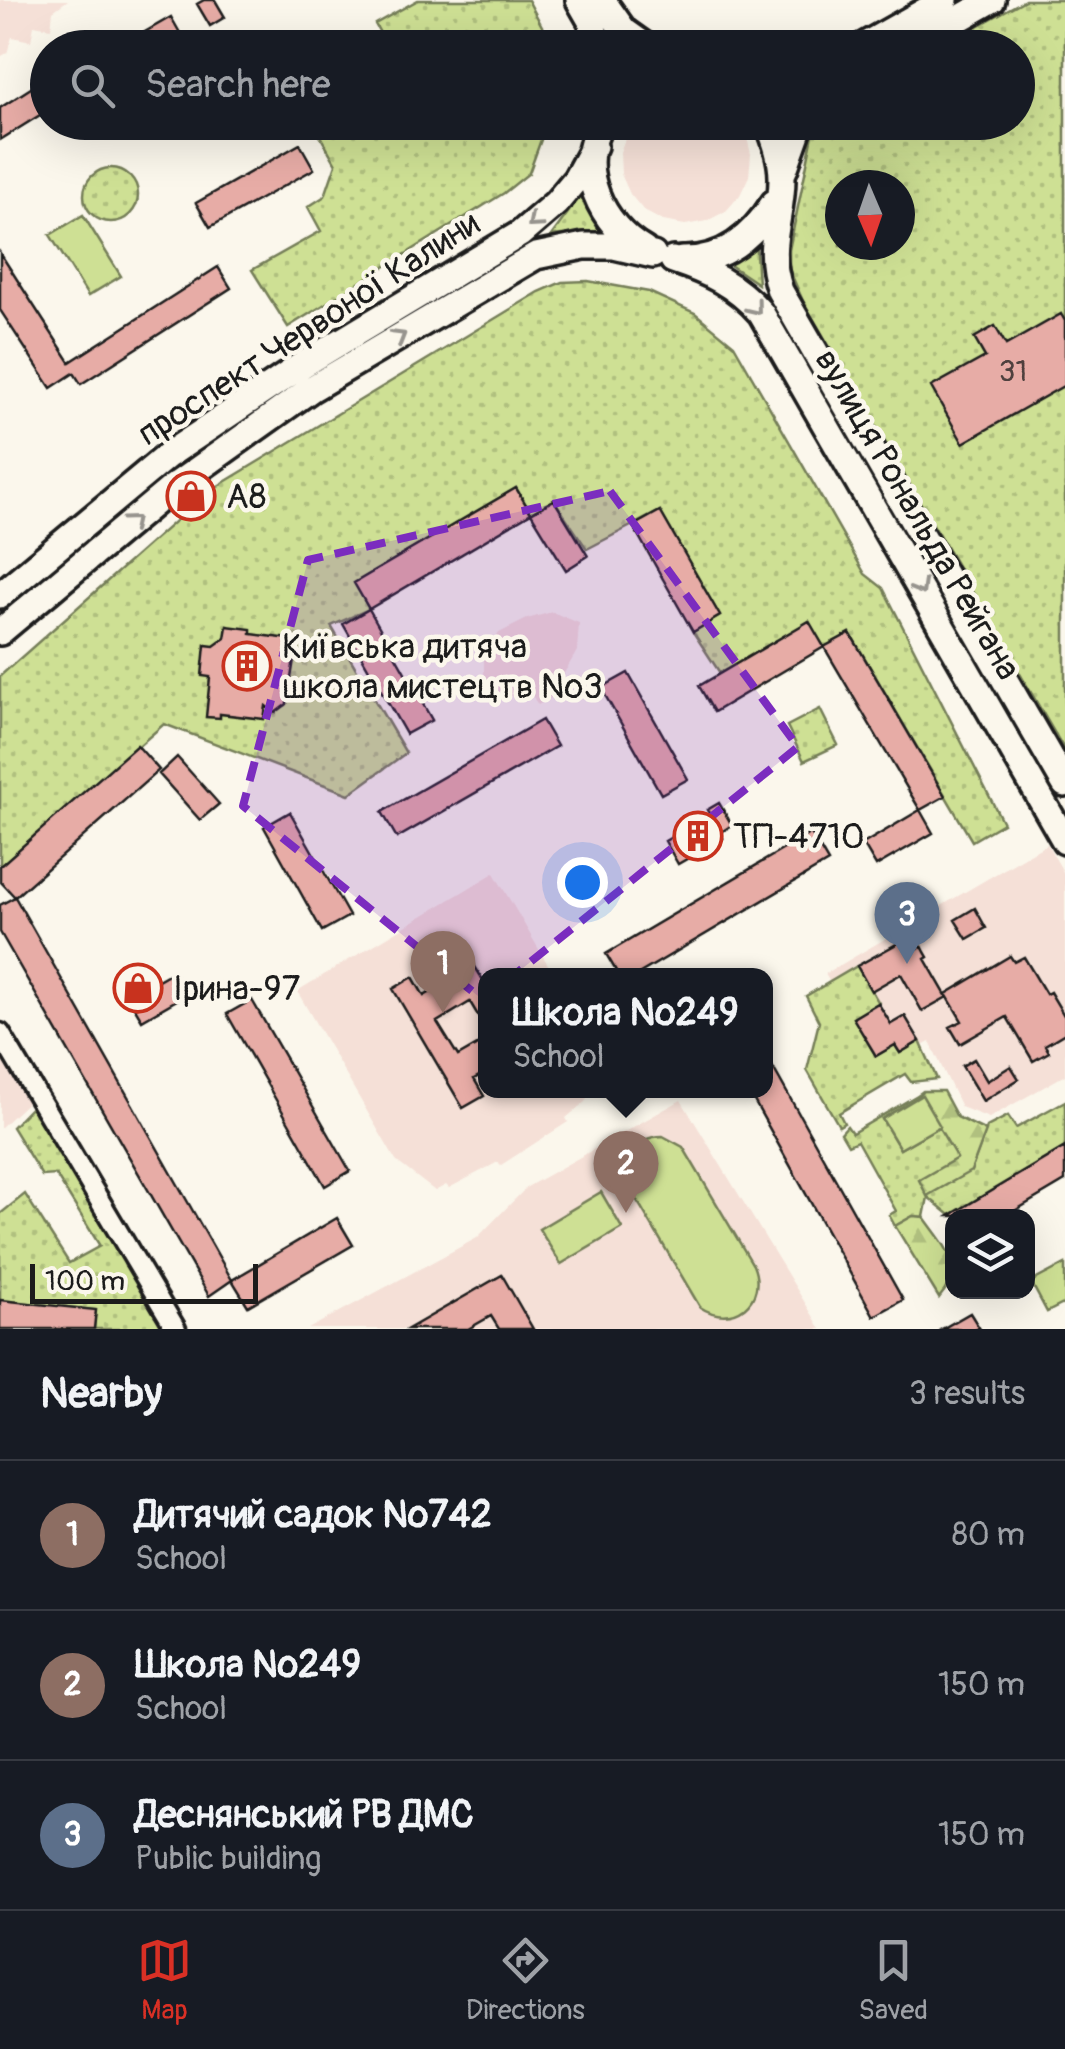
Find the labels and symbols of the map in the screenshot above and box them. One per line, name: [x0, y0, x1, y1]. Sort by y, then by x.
north arrow: [825, 170, 915, 260]
street label: проспект Червоної Калини: [129, 202, 488, 456]
one-way arrow: [527, 211, 546, 229]
one-way arrow: [744, 297, 762, 315]
one-way arrow: [388, 330, 406, 349]
street label: вулиця Рональда Рейгана: [804, 341, 1030, 688]
house number: 31: [999, 353, 1027, 390]
shop icon: А8: [165, 470, 217, 522]
place label: А8: [226, 475, 266, 519]
one-way arrow: [120, 515, 138, 533]
one-way arrow: [908, 577, 927, 595]
place label: Київська дитяча школа мистецтв №3: [282, 625, 603, 709]
building icon: Київська дитяча школа мистецтв №3: [221, 640, 273, 692]
building icon: ТП-4710: [672, 810, 724, 862]
place label: ТП-4710: [733, 815, 865, 859]
your location: [557, 857, 608, 908]
pin: 3: [874, 882, 940, 964]
pin: 1: [410, 930, 476, 1013]
shop icon: Ірина-97: [112, 962, 164, 1014]
place label: Ірина-97: [173, 967, 300, 1011]
pin: 2: [594, 1130, 658, 1213]
scale bar: [30, 1259, 258, 1304]

